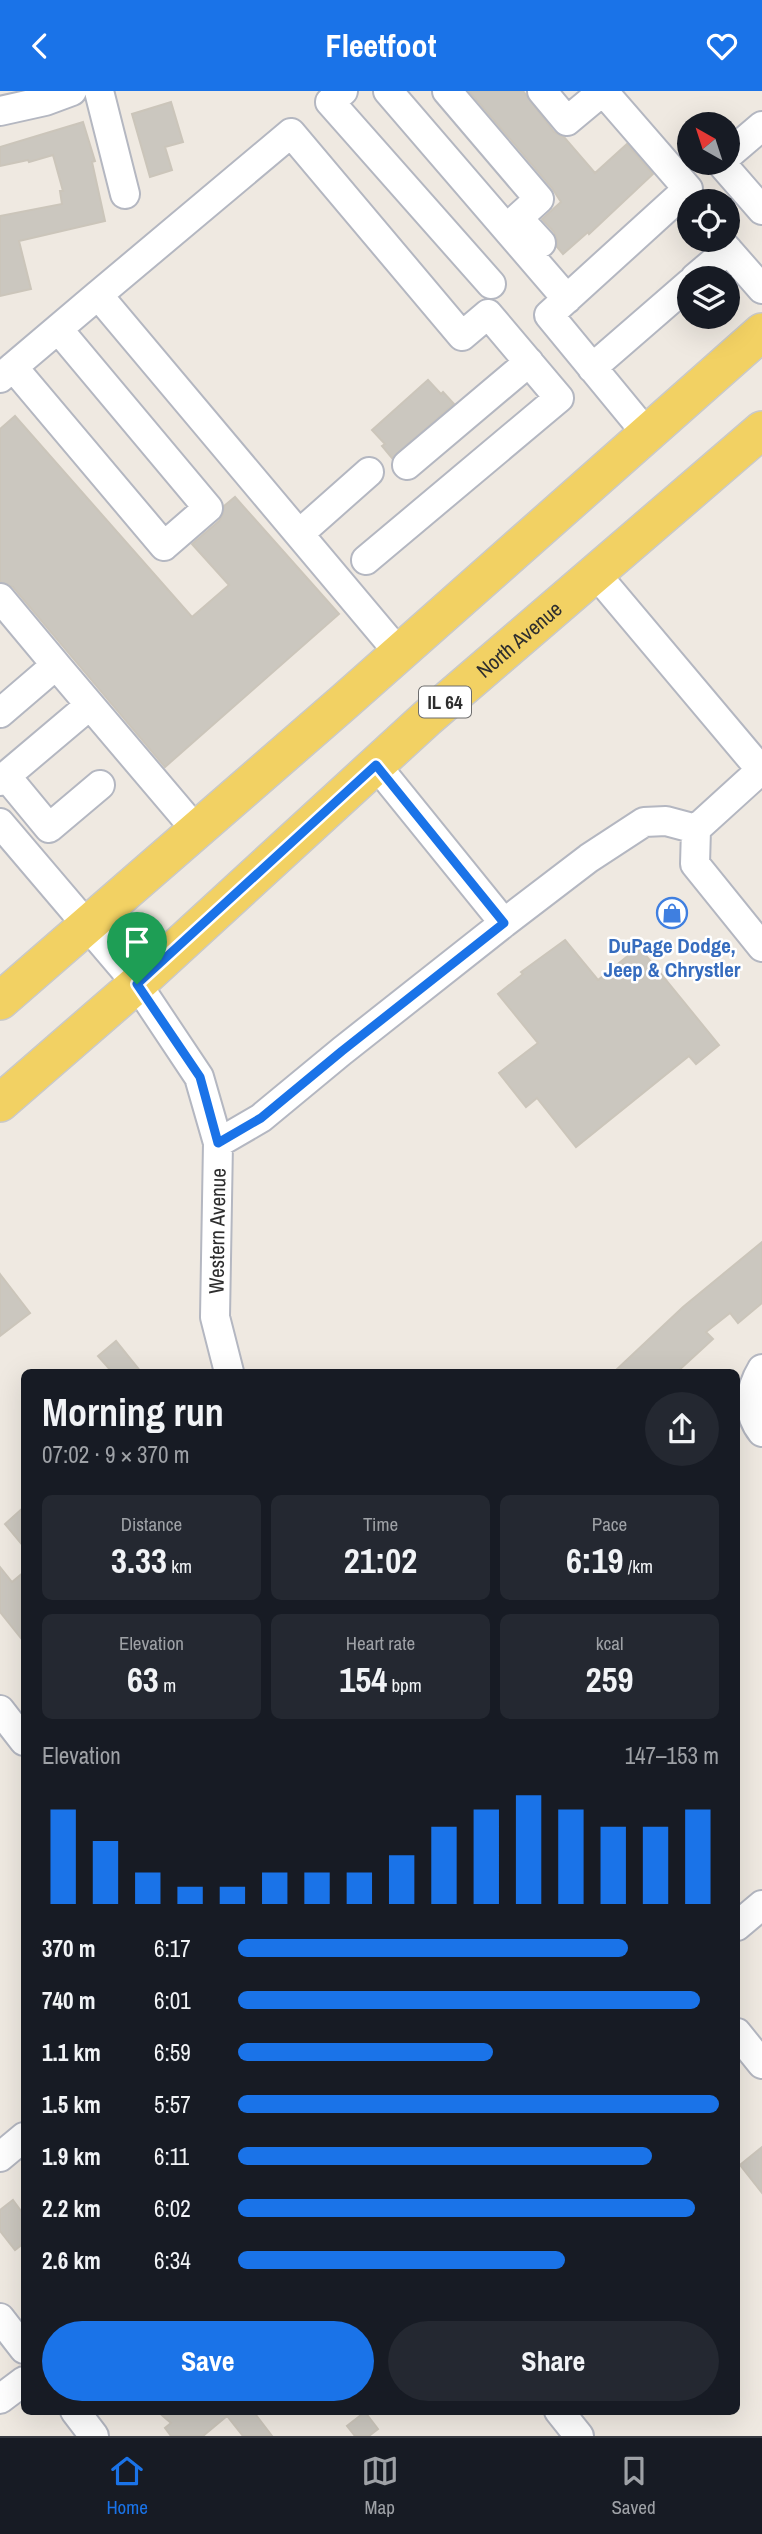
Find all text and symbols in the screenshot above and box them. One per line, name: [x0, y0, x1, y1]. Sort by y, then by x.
text: Fleetfoot: [326, 24, 436, 67]
icon: back: [21, 27, 59, 65]
icon: heart: [703, 27, 741, 65]
north arrow: [677, 112, 740, 175]
map controls: [677, 112, 740, 329]
button: locate: [677, 189, 740, 252]
button: layers: [677, 266, 740, 329]
street label: North Avenue: [470, 594, 568, 684]
road number: IL 64: [419, 687, 471, 717]
shop icon: DuPage Dodge, Jeep & Chrystler: [655, 896, 689, 930]
pin: [107, 912, 167, 984]
icon: arrive: [118, 923, 156, 961]
place label: DuPage Dodge, Jeep & Chrystler: [604, 931, 741, 984]
street label: Western Avenue: [201, 1168, 233, 1294]
text: Morning run: [42, 1387, 224, 1438]
button: share: [645, 1392, 719, 1466]
text: 07:02 · 9 × 370 m: [42, 1439, 189, 1470]
text: Distance: [121, 1511, 182, 1537]
text: Time: [363, 1511, 398, 1537]
text: Pace: [592, 1511, 627, 1537]
text: 3.33: [111, 1537, 167, 1584]
text: 21:02: [344, 1537, 417, 1584]
text: 6:19: [566, 1537, 624, 1584]
text: km: [167, 1553, 192, 1579]
text: /km: [624, 1553, 653, 1579]
text: Elevation: [119, 1630, 184, 1656]
text: Heart rate: [346, 1630, 415, 1656]
text: kcal: [596, 1630, 623, 1656]
text: 63: [127, 1656, 159, 1703]
text: 154: [339, 1656, 387, 1703]
text: 259: [586, 1656, 633, 1703]
text: m: [159, 1672, 176, 1698]
text: bpm: [387, 1672, 422, 1698]
text: Elevation: [42, 1740, 121, 1771]
text: 147–153 m: [625, 1740, 719, 1771]
text: 370 m: [42, 1933, 95, 1964]
text: 6:17: [154, 1933, 191, 1964]
text: 740 m: [42, 1985, 95, 2016]
text: 6:01: [154, 1985, 191, 2016]
text: 1.1 km: [42, 2037, 101, 2068]
text: 6:59: [154, 2037, 191, 2068]
text: 1.5 km: [42, 2089, 101, 2120]
text: 5:57: [154, 2089, 191, 2120]
text: 1.9 km: [42, 2141, 101, 2172]
text: 6:11: [154, 2141, 189, 2172]
text: 2.2 km: [42, 2193, 101, 2224]
text: 6:02: [154, 2193, 191, 2224]
text: 2.6 km: [42, 2245, 101, 2276]
text: 6:34: [154, 2245, 191, 2276]
button: Save: [42, 2321, 374, 2401]
button: Share: [388, 2321, 719, 2401]
tab: Home: [106, 2452, 148, 2520]
tab: Map: [361, 2452, 399, 2520]
tab: Saved: [611, 2452, 656, 2520]

